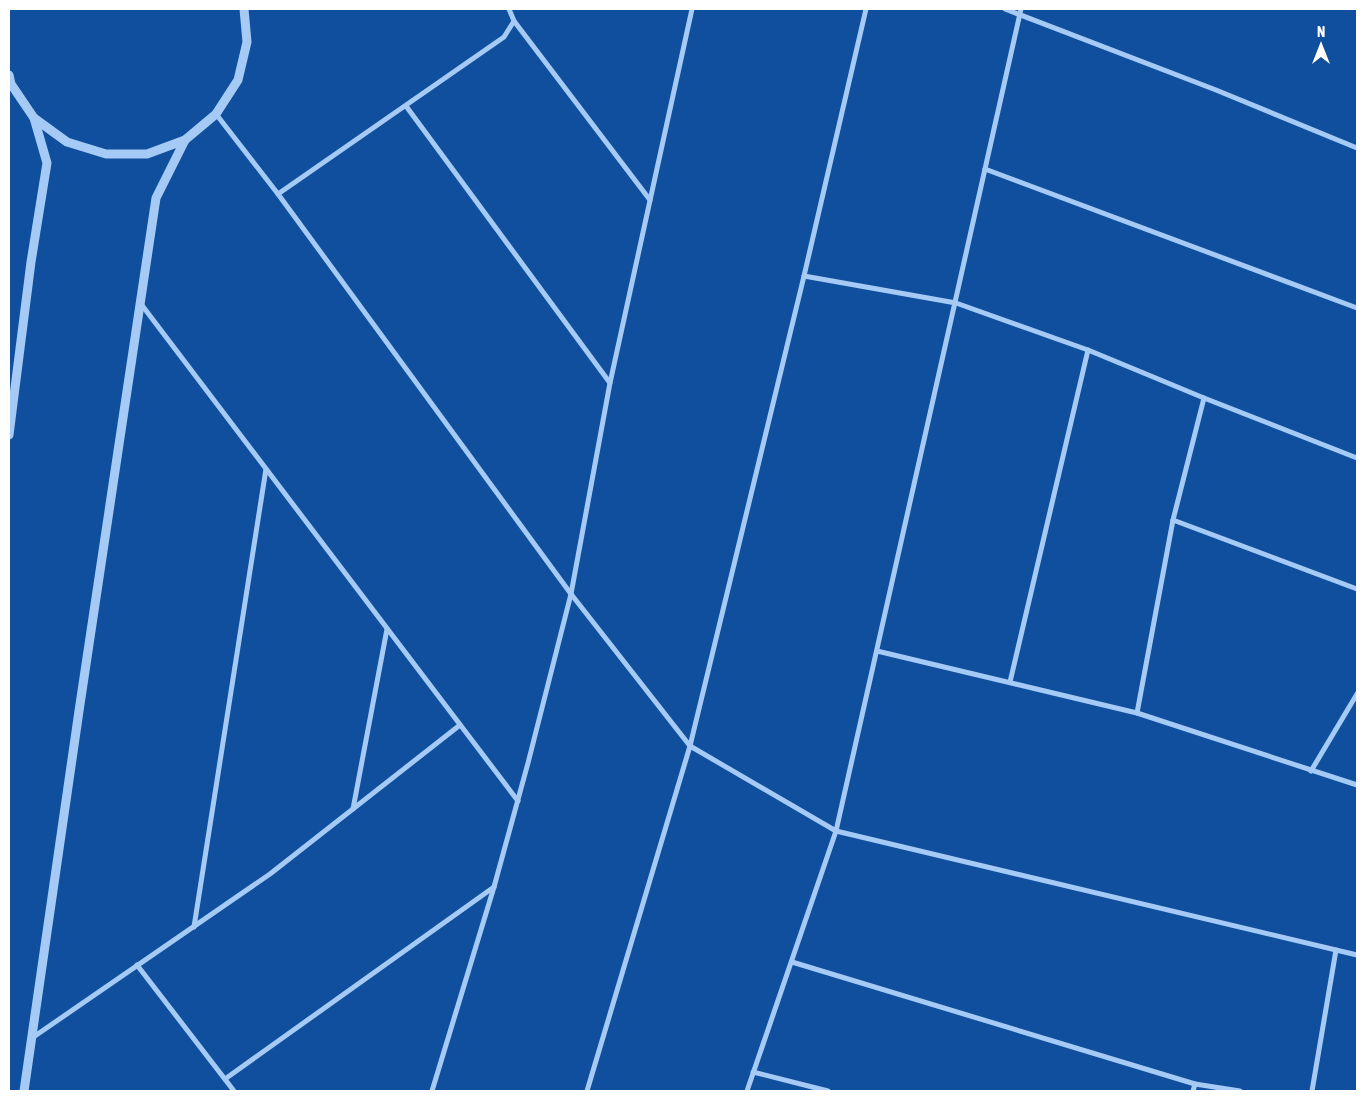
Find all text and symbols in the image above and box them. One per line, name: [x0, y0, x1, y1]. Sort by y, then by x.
north arrow: [1296, 20, 1346, 70]
text: N: [1317, 24, 1325, 40]

